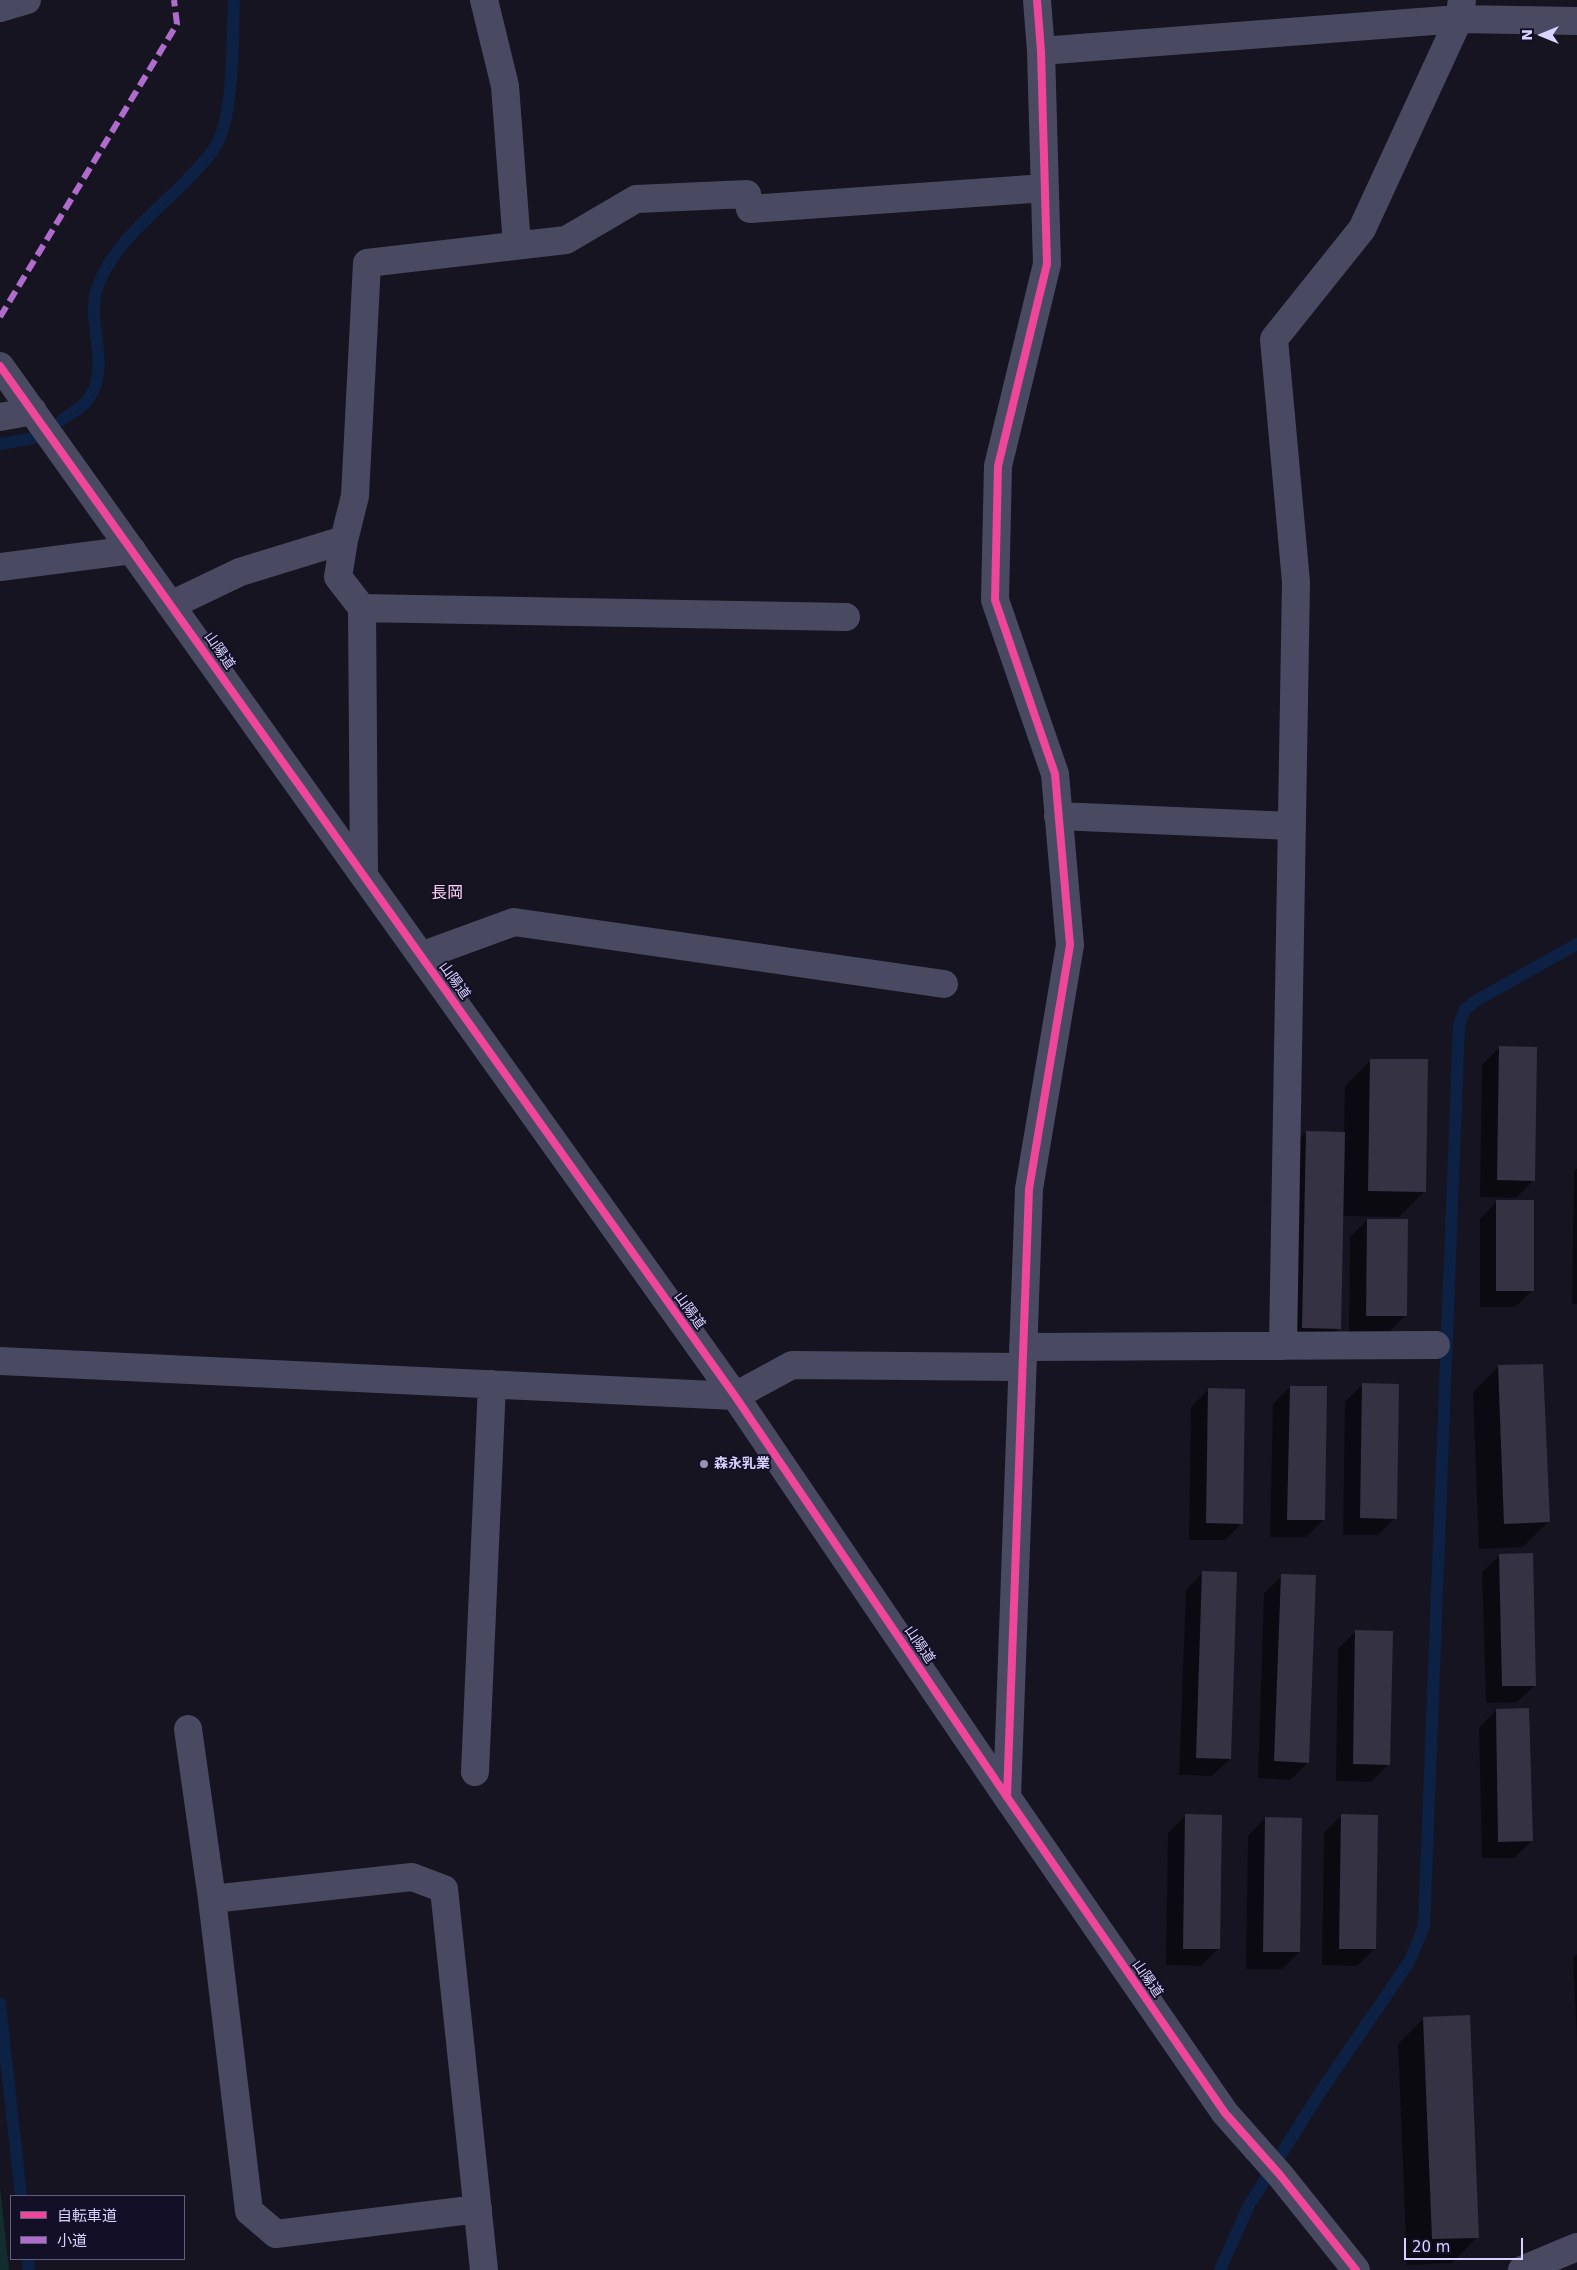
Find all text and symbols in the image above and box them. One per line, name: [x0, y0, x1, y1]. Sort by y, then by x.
north arrow: [1517, 10, 1567, 60]
text: N: [1519, 29, 1535, 41]
street label: 山陽道: [200, 629, 238, 673]
district label: 長岡: [431, 884, 463, 904]
street label: 山陽道: [435, 959, 473, 1003]
street label: 山陽道: [670, 1289, 708, 1333]
place label: 森永乳業: [714, 1456, 770, 1472]
marker: 森永乳業: [698, 1458, 710, 1470]
street label: 山陽道: [900, 1623, 938, 1667]
street label: 山陽道: [1128, 1957, 1166, 2001]
legend: [10, 2195, 185, 2260]
text: 自転車道: [57, 2207, 117, 2225]
scale bar: [1407, 2228, 1526, 2260]
text: 小道: [57, 2232, 87, 2250]
text: 20 m: [1412, 2238, 1450, 2256]

